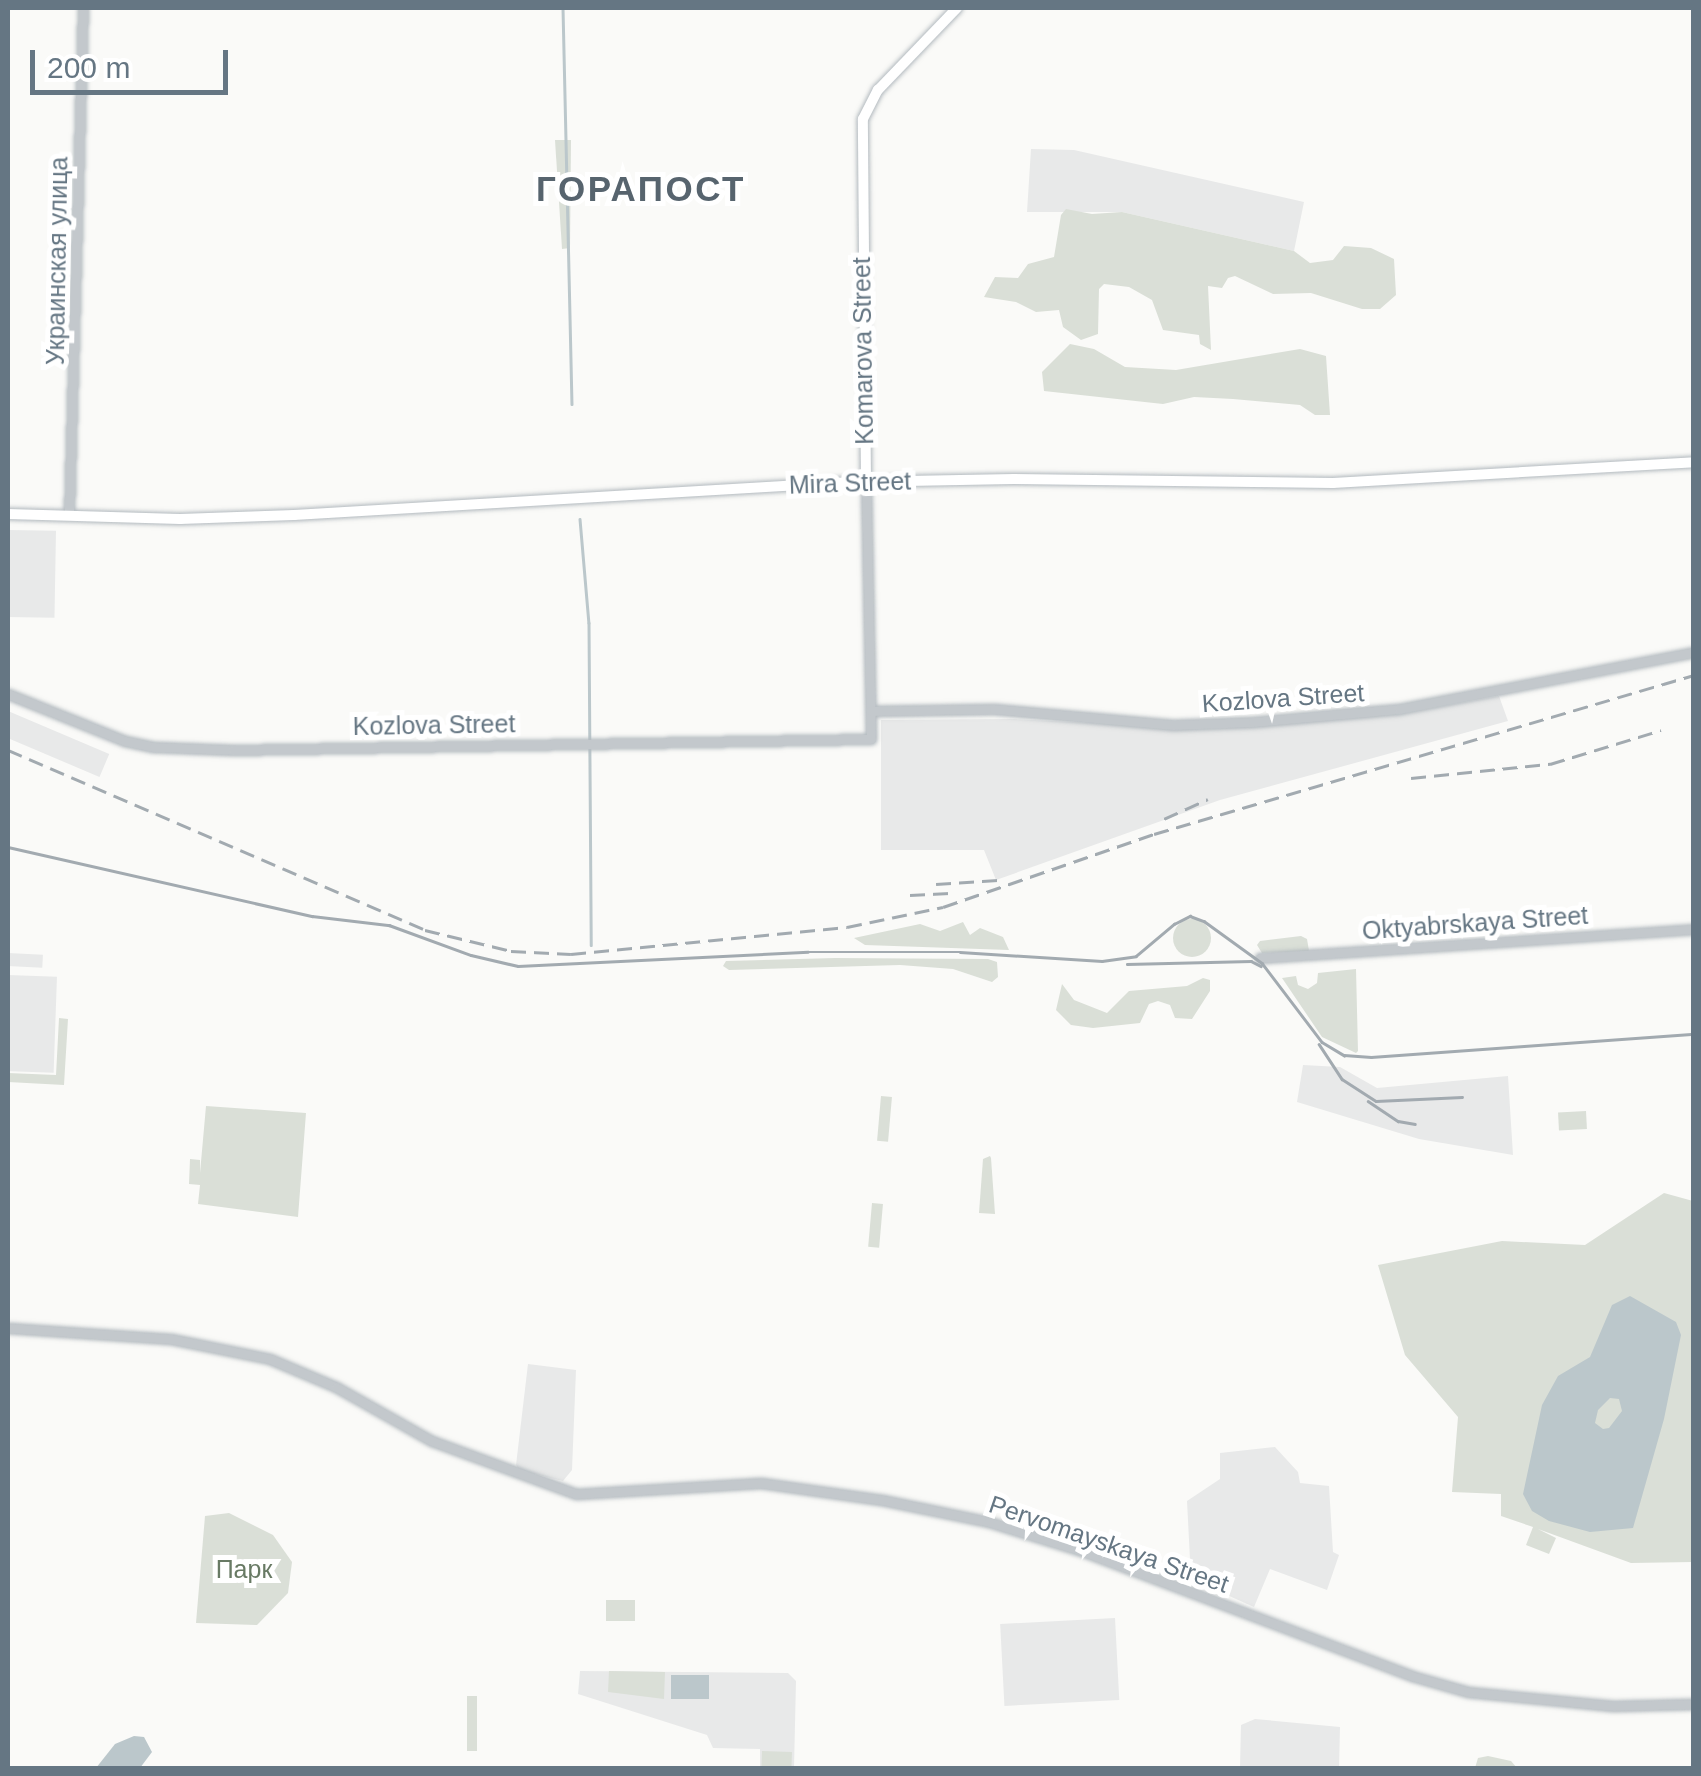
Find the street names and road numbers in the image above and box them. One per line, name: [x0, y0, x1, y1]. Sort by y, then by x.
street label: Украинская улица: [40, 157, 74, 365]
street label: Komarova Street: [846, 257, 880, 445]
street label: Mira Street: [788, 466, 912, 500]
street label: Kozlova Street: [1201, 677, 1365, 719]
street label: Kozlova Street: [352, 709, 516, 741]
street label: Oktyabrskaya Street: [1361, 900, 1589, 946]
street label: Pervomayskaya Street: [985, 1489, 1233, 1599]

